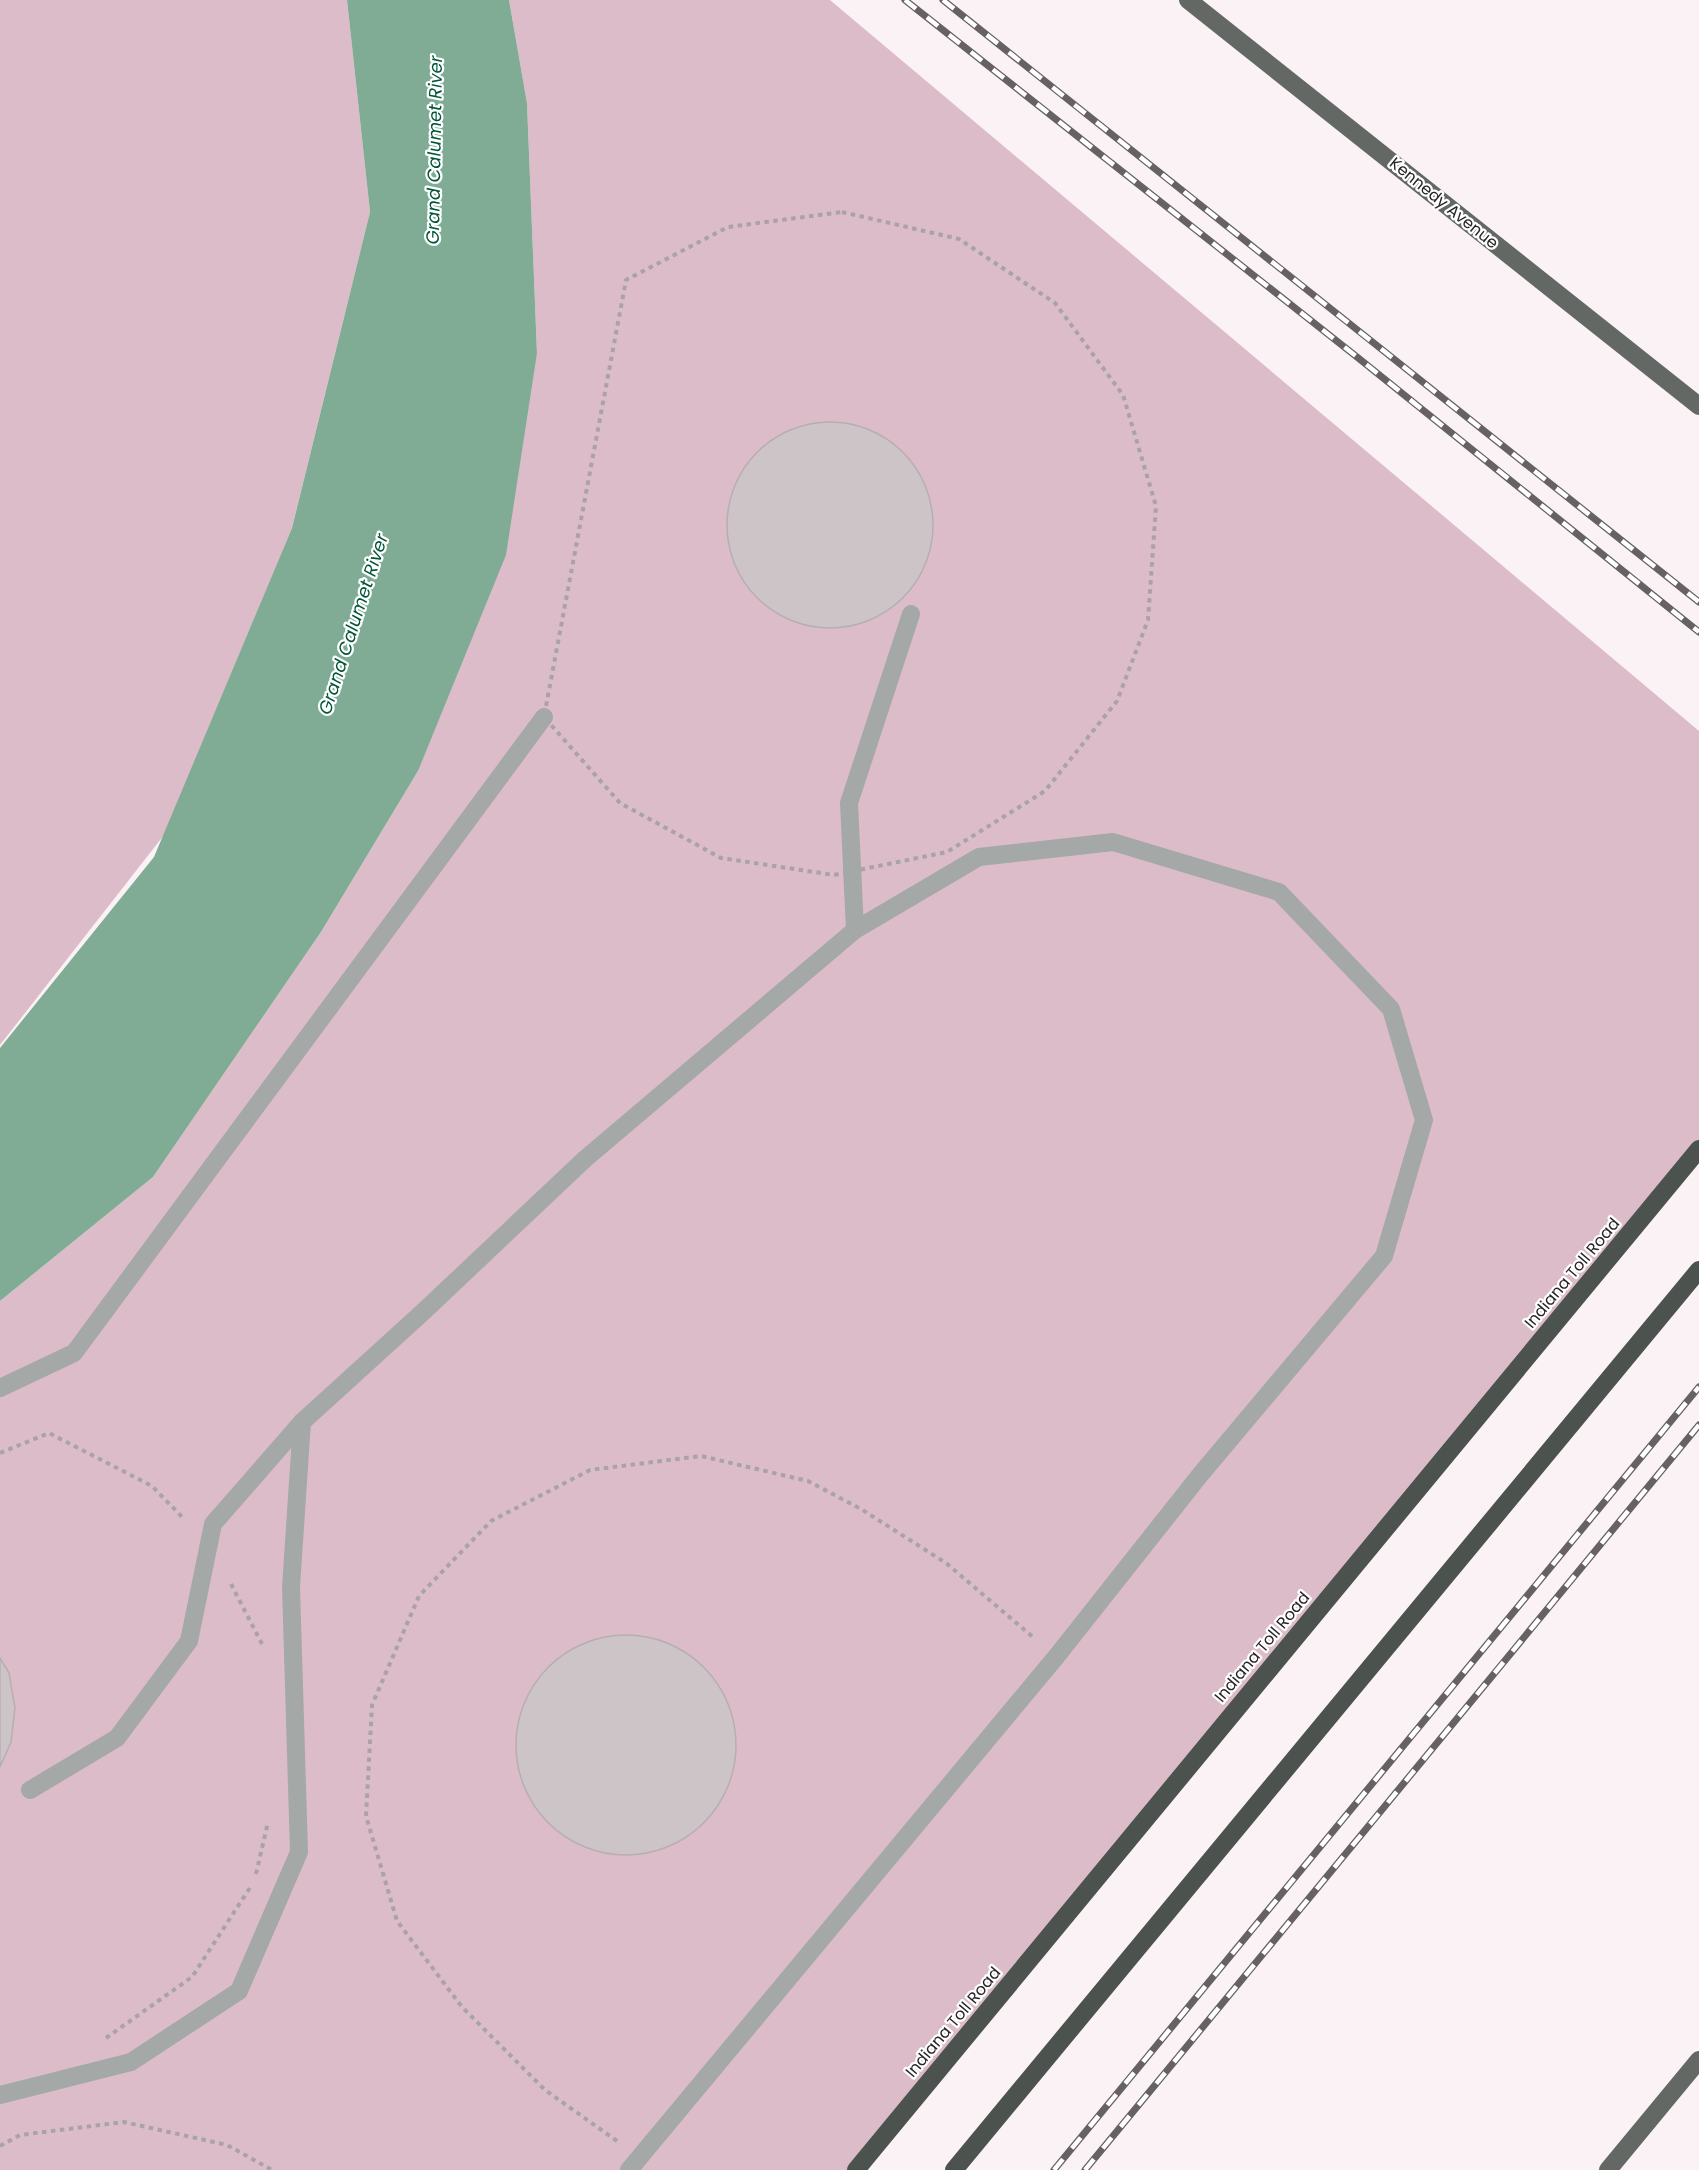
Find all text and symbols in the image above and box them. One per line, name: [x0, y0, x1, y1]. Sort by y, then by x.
water label: Grand Calumet River: [420, 54, 448, 245]
street label: Kennedy Avenue: [1385, 152, 1503, 254]
water label: Grand Calumet River: [312, 529, 394, 718]
street label: Indiana Toll Road: [1519, 1213, 1625, 1333]
street label: Indiana Toll Road: [1209, 1587, 1315, 1707]
street label: Indiana Toll Road: [900, 1962, 1006, 2082]

